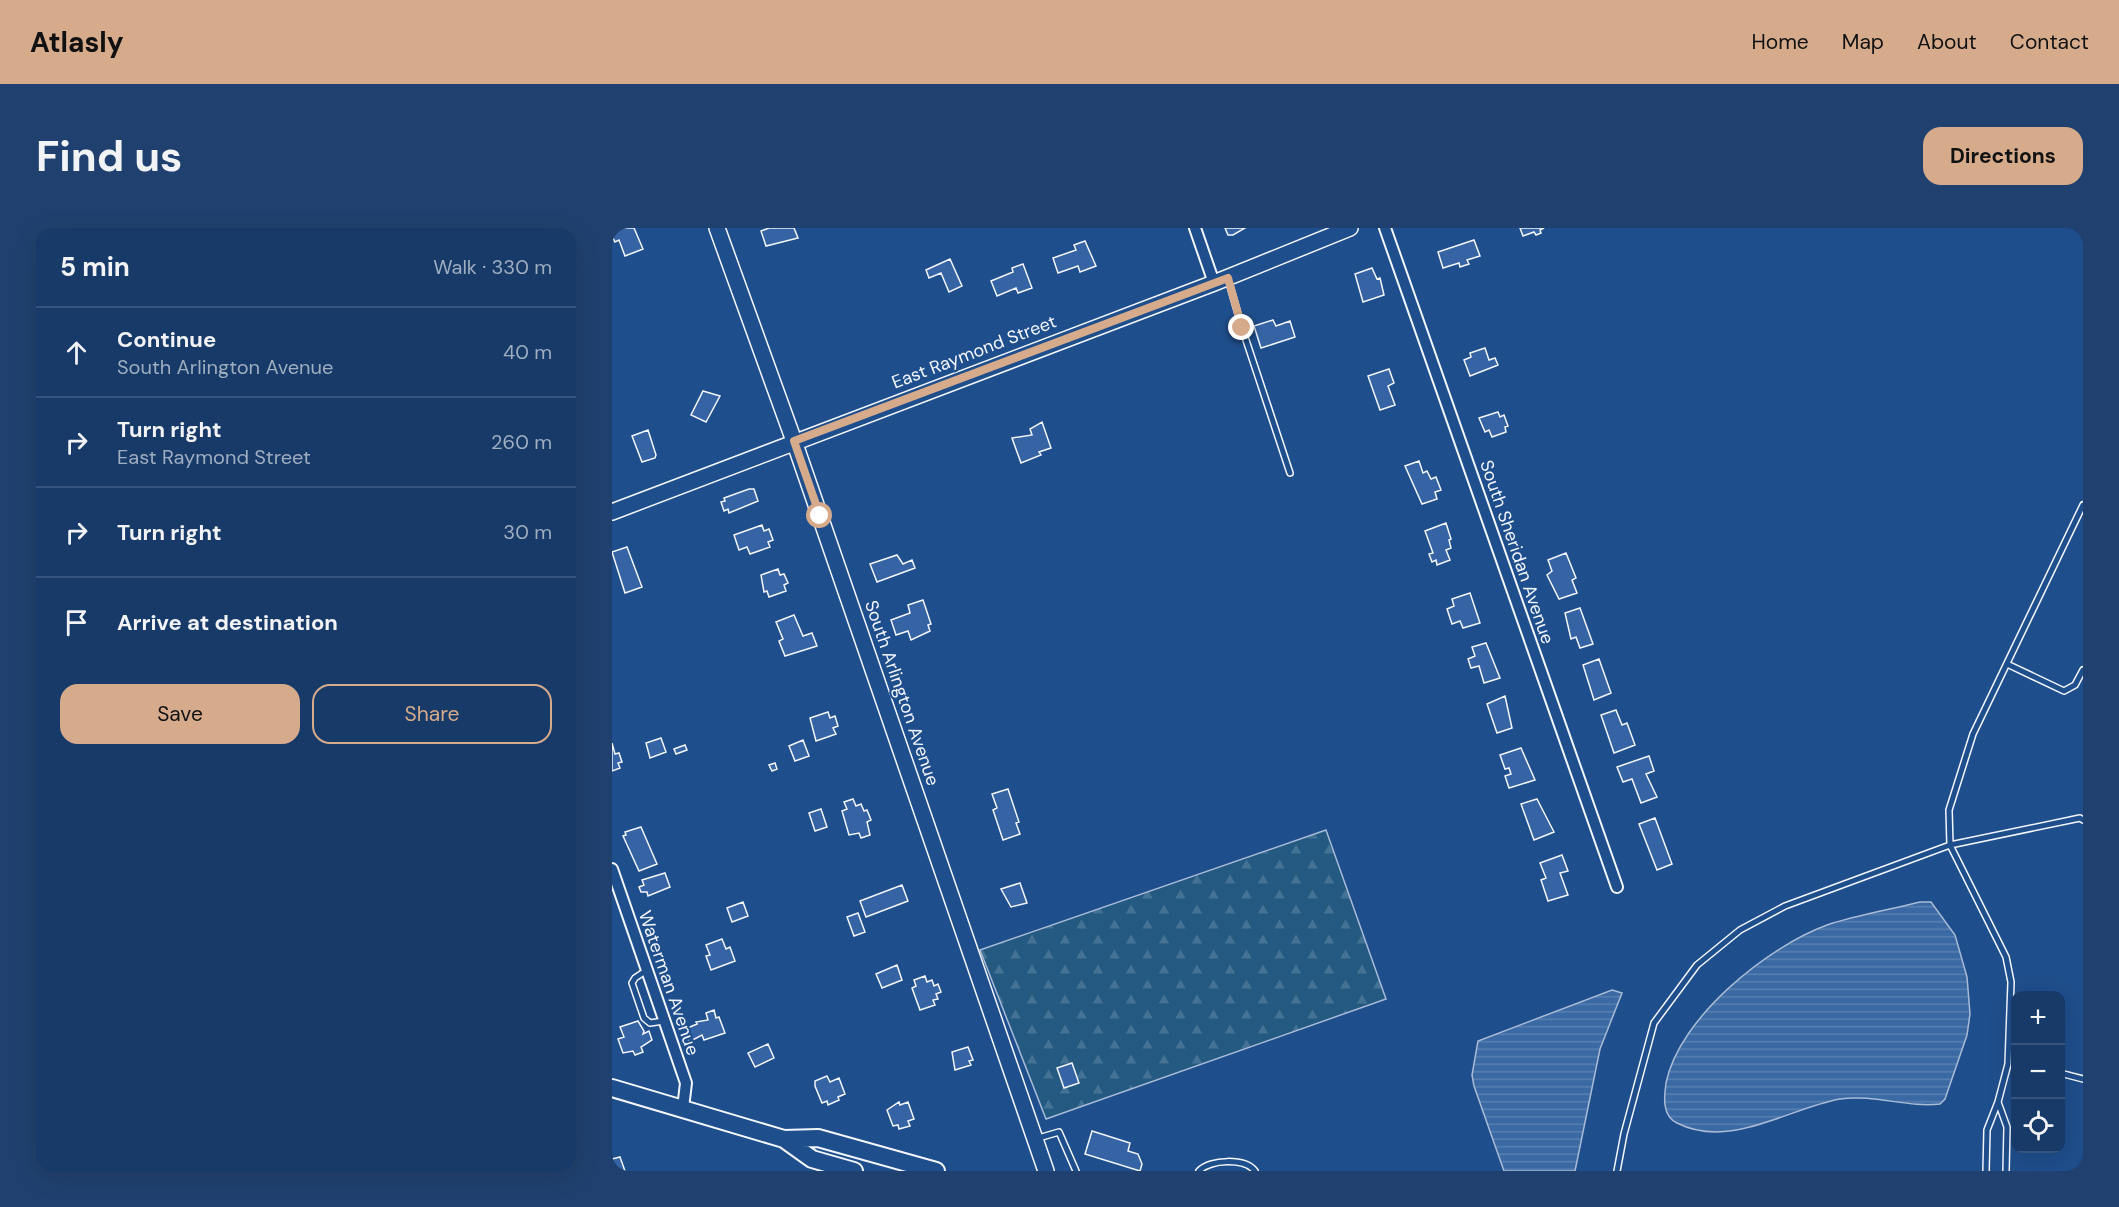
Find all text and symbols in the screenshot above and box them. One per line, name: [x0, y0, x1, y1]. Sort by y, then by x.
text: Atlasly: [30, 24, 124, 61]
text: Home: [1751, 28, 1809, 56]
text: Map: [1842, 28, 1884, 56]
text: About: [1917, 28, 1977, 56]
text: Contact: [2010, 28, 2089, 56]
button: Directions: [1923, 127, 2083, 185]
text: Find us: [36, 129, 182, 184]
text: 5 min: [60, 250, 130, 284]
text: Walk · 330 m: [433, 254, 552, 280]
street label: East Raymond Street: [888, 310, 1060, 394]
route end: [1228, 314, 1254, 340]
text: Continue: [117, 325, 216, 354]
icon: ahead: [60, 336, 93, 369]
text: 40 m: [503, 339, 552, 365]
text: South Arlington Avenue: [117, 354, 333, 380]
text: Turn right: [117, 415, 222, 444]
icon: right: [60, 426, 93, 459]
text: 260 m: [491, 429, 552, 455]
text: East Raymond Street: [117, 444, 311, 470]
street label: South Sheridan Avenue: [1474, 457, 1560, 647]
route start: [806, 502, 832, 528]
icon: right: [60, 516, 93, 549]
text: Turn right: [117, 518, 222, 547]
text: 30 m: [503, 519, 552, 545]
street label: South Arlington Avenue: [859, 597, 945, 789]
icon: arrive: [60, 606, 93, 639]
text: Arrive at destination: [117, 608, 338, 637]
button: Save: [60, 684, 300, 744]
button: Share: [312, 684, 552, 744]
street label: Waterman Avenue: [633, 907, 705, 1059]
map controls: [2011, 991, 2065, 1153]
button: +: [2011, 991, 2065, 1045]
button: −: [2011, 1045, 2065, 1099]
button: locate: [2011, 1099, 2065, 1153]

